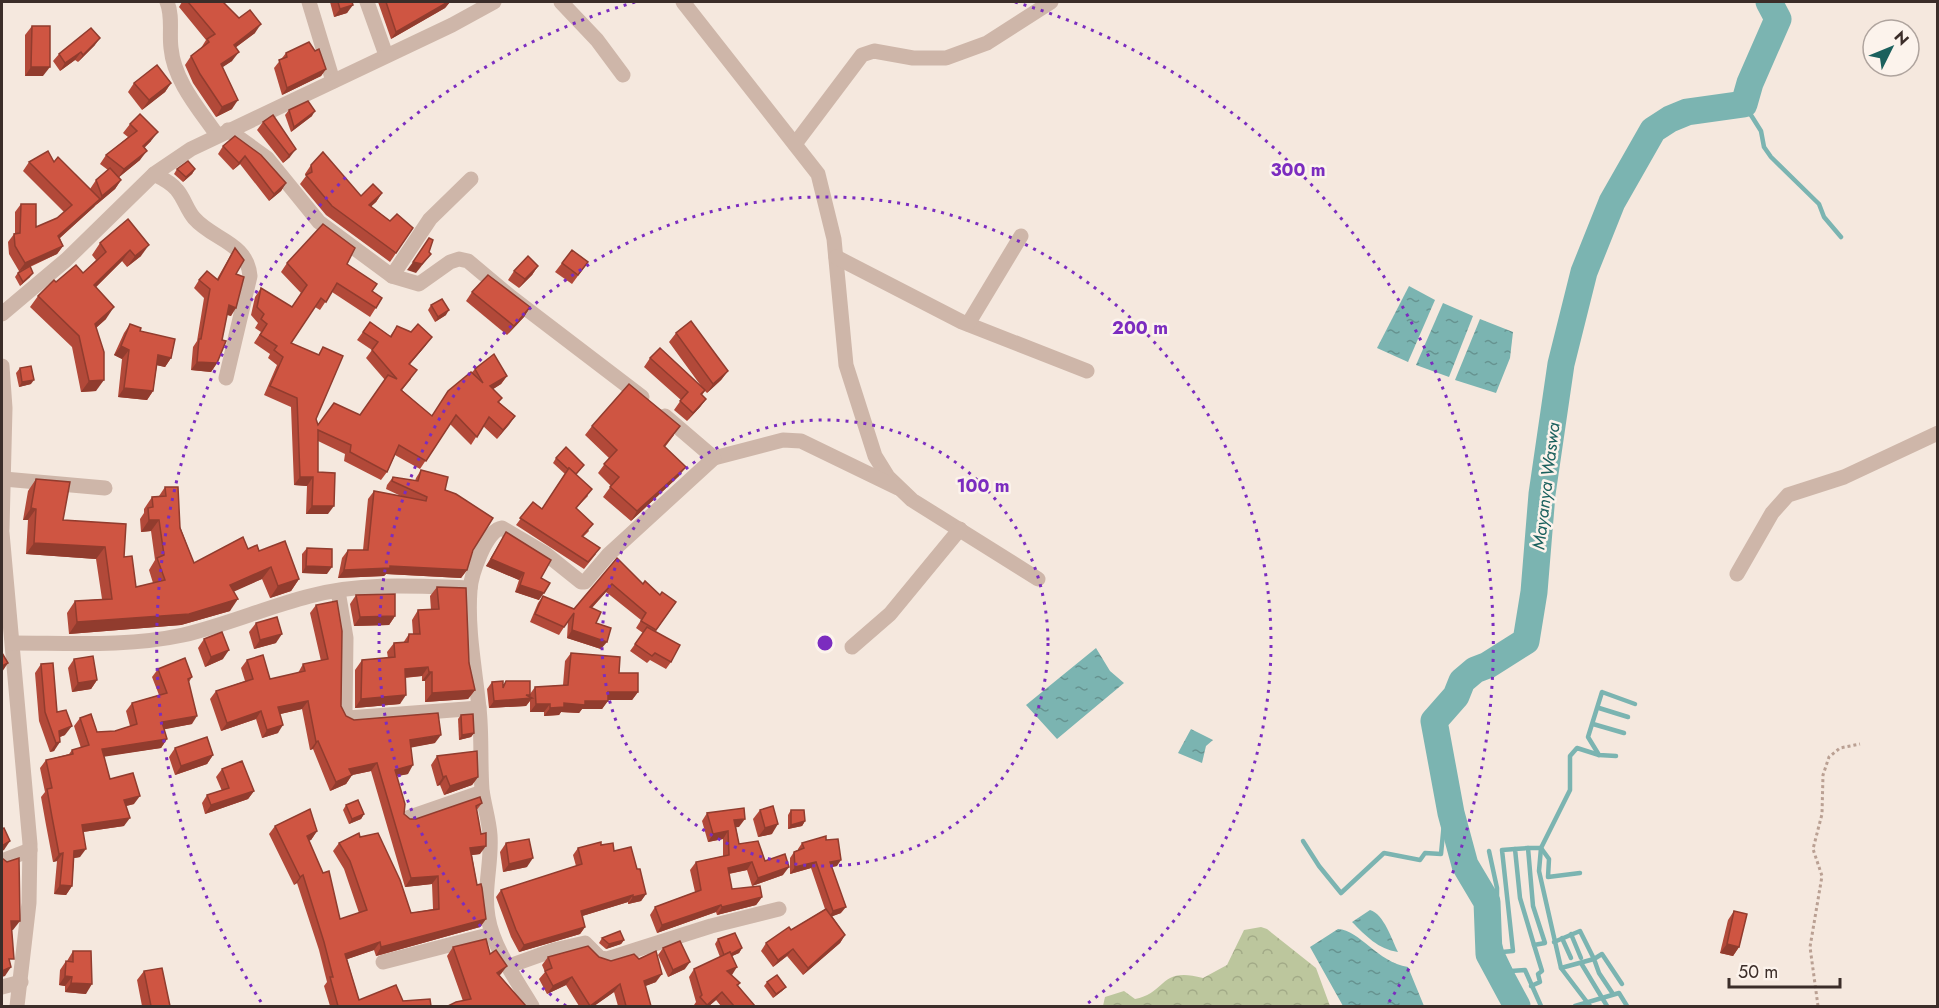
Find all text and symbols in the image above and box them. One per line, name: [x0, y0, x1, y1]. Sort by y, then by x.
north arrow: [1861, 18, 1921, 78]
text: N: [1889, 26, 1914, 51]
text: 300 m: [1270, 157, 1326, 183]
text: 200 m: [1112, 315, 1168, 341]
water label: Mayanya Waswa: [1525, 421, 1567, 551]
text: 100 m: [956, 473, 1010, 499]
centre of rings: [815, 633, 835, 653]
scale bar: [1729, 951, 1840, 989]
text: 50 m: [1738, 959, 1778, 985]

